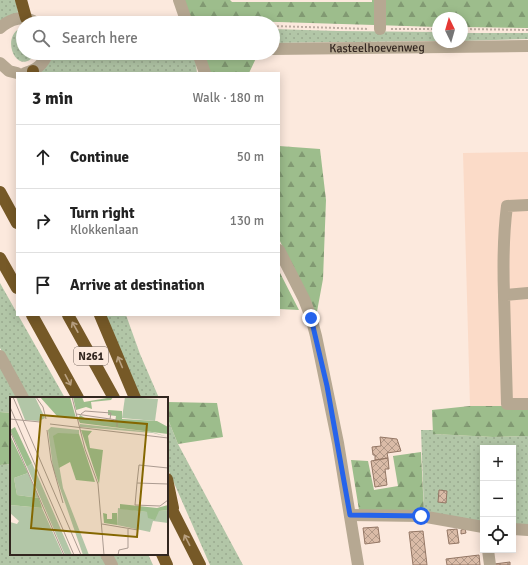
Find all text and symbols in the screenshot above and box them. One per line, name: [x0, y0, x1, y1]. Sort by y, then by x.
north arrow: [432, 12, 468, 48]
search box: [16, 16, 280, 60]
icon: search: [30, 27, 52, 49]
text: Search here: [62, 29, 138, 47]
street label: Kasteelhoevenweg: [329, 40, 425, 56]
text: 3 min: [32, 88, 73, 109]
text: Walk · 180 m: [193, 90, 264, 106]
icon: ahead: [32, 146, 54, 168]
text: Continue: [70, 148, 129, 166]
text: 50 m: [237, 149, 264, 165]
text: Turn right: [70, 204, 135, 222]
icon: right: [32, 210, 54, 232]
text: 130 m: [230, 213, 264, 229]
text: Klokkenlaan: [70, 222, 139, 238]
icon: arrive: [32, 274, 54, 296]
text: Arrive at destination: [70, 276, 205, 294]
route end: [302, 309, 320, 327]
one-way arrow: [70, 321, 78, 333]
road number: N261: [74, 347, 108, 365]
one-way arrow: [116, 357, 123, 369]
one-way arrow: [65, 374, 73, 386]
inset map: [10, 397, 168, 555]
map controls: [480, 445, 516, 553]
button: +: [480, 445, 516, 481]
button: −: [480, 481, 516, 517]
route start: [412, 507, 430, 525]
button: locate: [480, 517, 516, 553]
one-way arrow: [183, 534, 191, 546]

